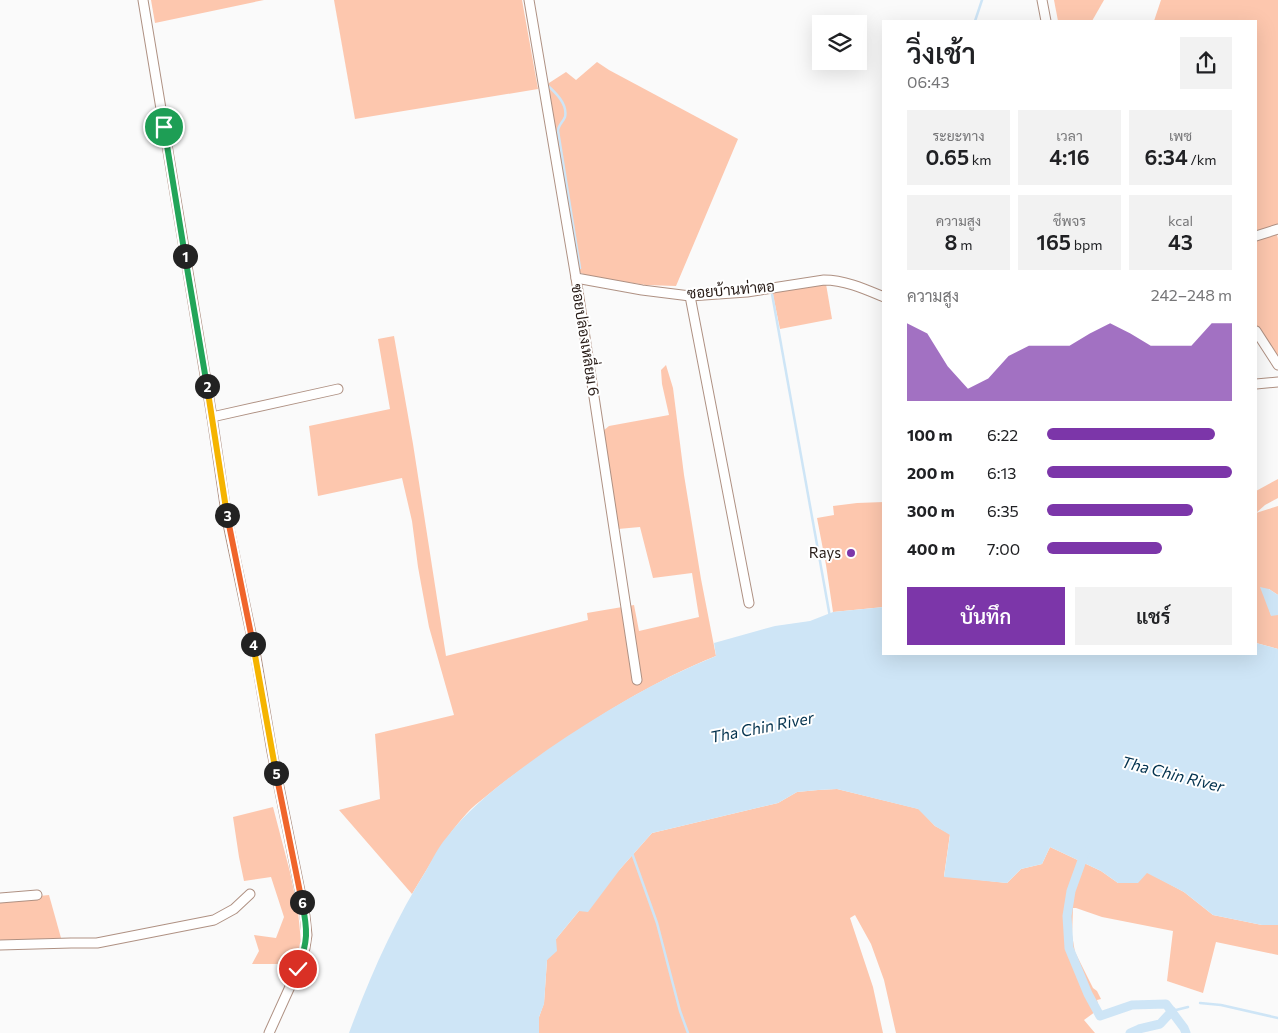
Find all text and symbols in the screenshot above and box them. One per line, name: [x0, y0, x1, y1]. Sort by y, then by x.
map controls: [812, 15, 867, 70]
button: layers: [812, 15, 867, 70]
text: วิ่งเช้า: [907, 36, 976, 70]
button: share: [1180, 37, 1232, 89]
text: 06:43: [907, 72, 950, 91]
pin: [143, 106, 185, 148]
icon: arrive: [150, 113, 178, 141]
text: ระยะทาง: [932, 127, 985, 144]
text: เวลา: [1056, 127, 1083, 144]
text: เพซ: [1169, 127, 1192, 144]
text: 0.65: [925, 144, 969, 169]
text: 4:16: [1049, 144, 1090, 169]
text: 6:34: [1145, 144, 1188, 169]
text: km: [969, 151, 992, 168]
text: /km: [1188, 151, 1216, 168]
text: ความสูง: [936, 212, 981, 229]
text: ชีพจร: [1053, 212, 1086, 229]
text: kcal: [1168, 212, 1193, 229]
text: 8: [945, 229, 958, 254]
text: 165: [1037, 229, 1071, 254]
text: 43: [1168, 229, 1193, 254]
text: m: [958, 236, 972, 253]
text: bpm: [1071, 236, 1102, 253]
pin: 1: [172, 244, 198, 268]
text: 1: [182, 248, 189, 265]
street label: ซอยบ้านท่าตอ: [686, 276, 776, 302]
street label: ซอยปล่องเหลี่ยม 6: [568, 282, 609, 397]
text: 242–248 m: [1151, 285, 1232, 304]
text: ความสูง: [907, 286, 959, 305]
pin: 2: [194, 374, 220, 398]
text: 2: [204, 378, 211, 395]
text: 100 m: [907, 425, 953, 444]
text: 6:22: [987, 425, 1018, 444]
text: 200 m: [907, 463, 954, 482]
text: 6:13: [987, 463, 1016, 482]
text: 300 m: [907, 501, 955, 520]
text: 6:35: [987, 501, 1019, 520]
pin: 3: [214, 502, 240, 528]
text: 3: [223, 507, 232, 524]
text: 400 m: [907, 539, 955, 558]
text: 7:00: [987, 539, 1020, 558]
place label: Rays: [809, 543, 841, 561]
marker: Rays: [845, 547, 857, 559]
button: บันทึก: [907, 587, 1065, 645]
button: แชร์: [1075, 587, 1232, 645]
pin: 4: [240, 632, 266, 656]
text: 4: [249, 636, 258, 653]
water label: Tha Chin River: [709, 707, 816, 746]
water label: Tha Chin River: [1120, 752, 1227, 796]
pin: 5: [264, 760, 288, 786]
text: 5: [272, 765, 281, 782]
pin: 6: [290, 890, 314, 914]
text: 6: [298, 894, 307, 911]
pin: [277, 948, 319, 990]
icon: check: [284, 955, 312, 983]

